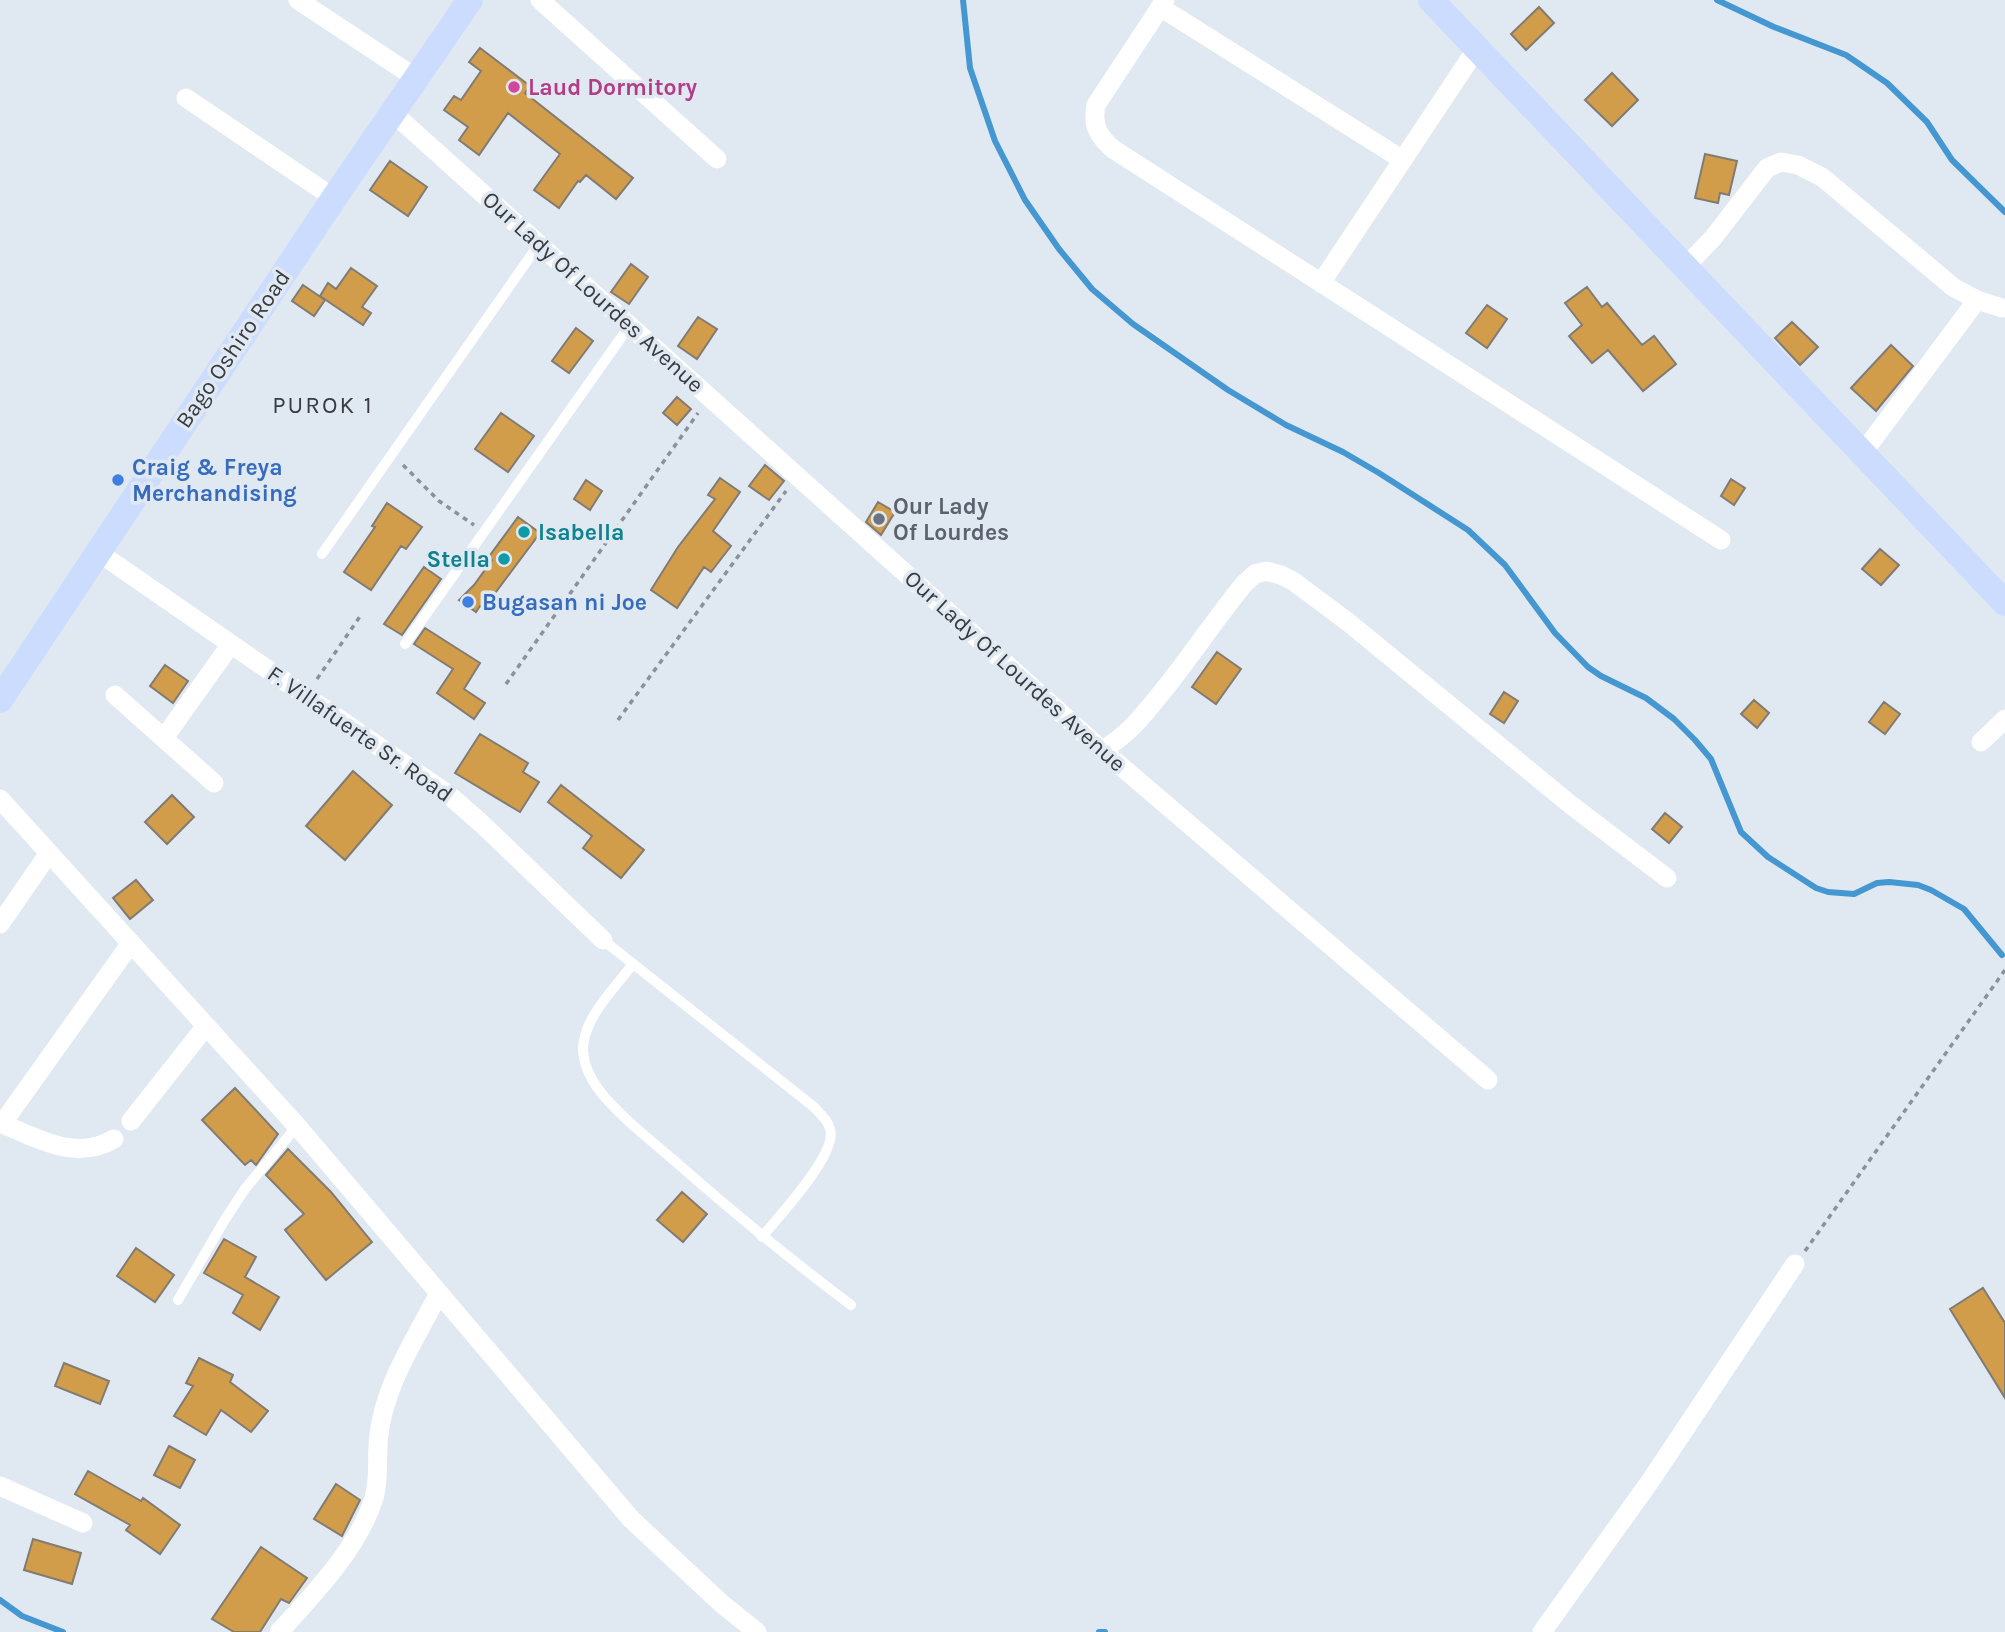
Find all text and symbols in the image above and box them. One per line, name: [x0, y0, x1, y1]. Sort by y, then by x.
place label: Laud Dormitory: [528, 74, 698, 101]
marker: Laud Dormitory: [506, 79, 522, 95]
street label: Our Lady Of Lourdes Avenue: [477, 186, 709, 398]
street label: Bago Oshiro Road: [170, 265, 296, 433]
district label: PUROK 1: [272, 391, 374, 419]
place label: Craig & Freya Merchandising: [132, 454, 297, 507]
marker: Craig & Freya Merchandising: [110, 472, 126, 488]
place label: Our Lady Of Lourdes: [893, 493, 1009, 546]
marker: Our Lady Of Lourdes: [871, 511, 887, 527]
place label: Isabella: [538, 519, 624, 546]
marker: Isabella: [516, 524, 532, 540]
place label: Stella: [427, 546, 490, 573]
marker: Stella: [496, 551, 512, 567]
street label: Our Lady Of Lourdes Avenue: [899, 565, 1131, 777]
place label: Bugasan ni Joe: [482, 589, 647, 616]
marker: Bugasan ni Joe: [460, 594, 476, 610]
street label: F. Villafuerte Sr. Road: [262, 660, 458, 808]

